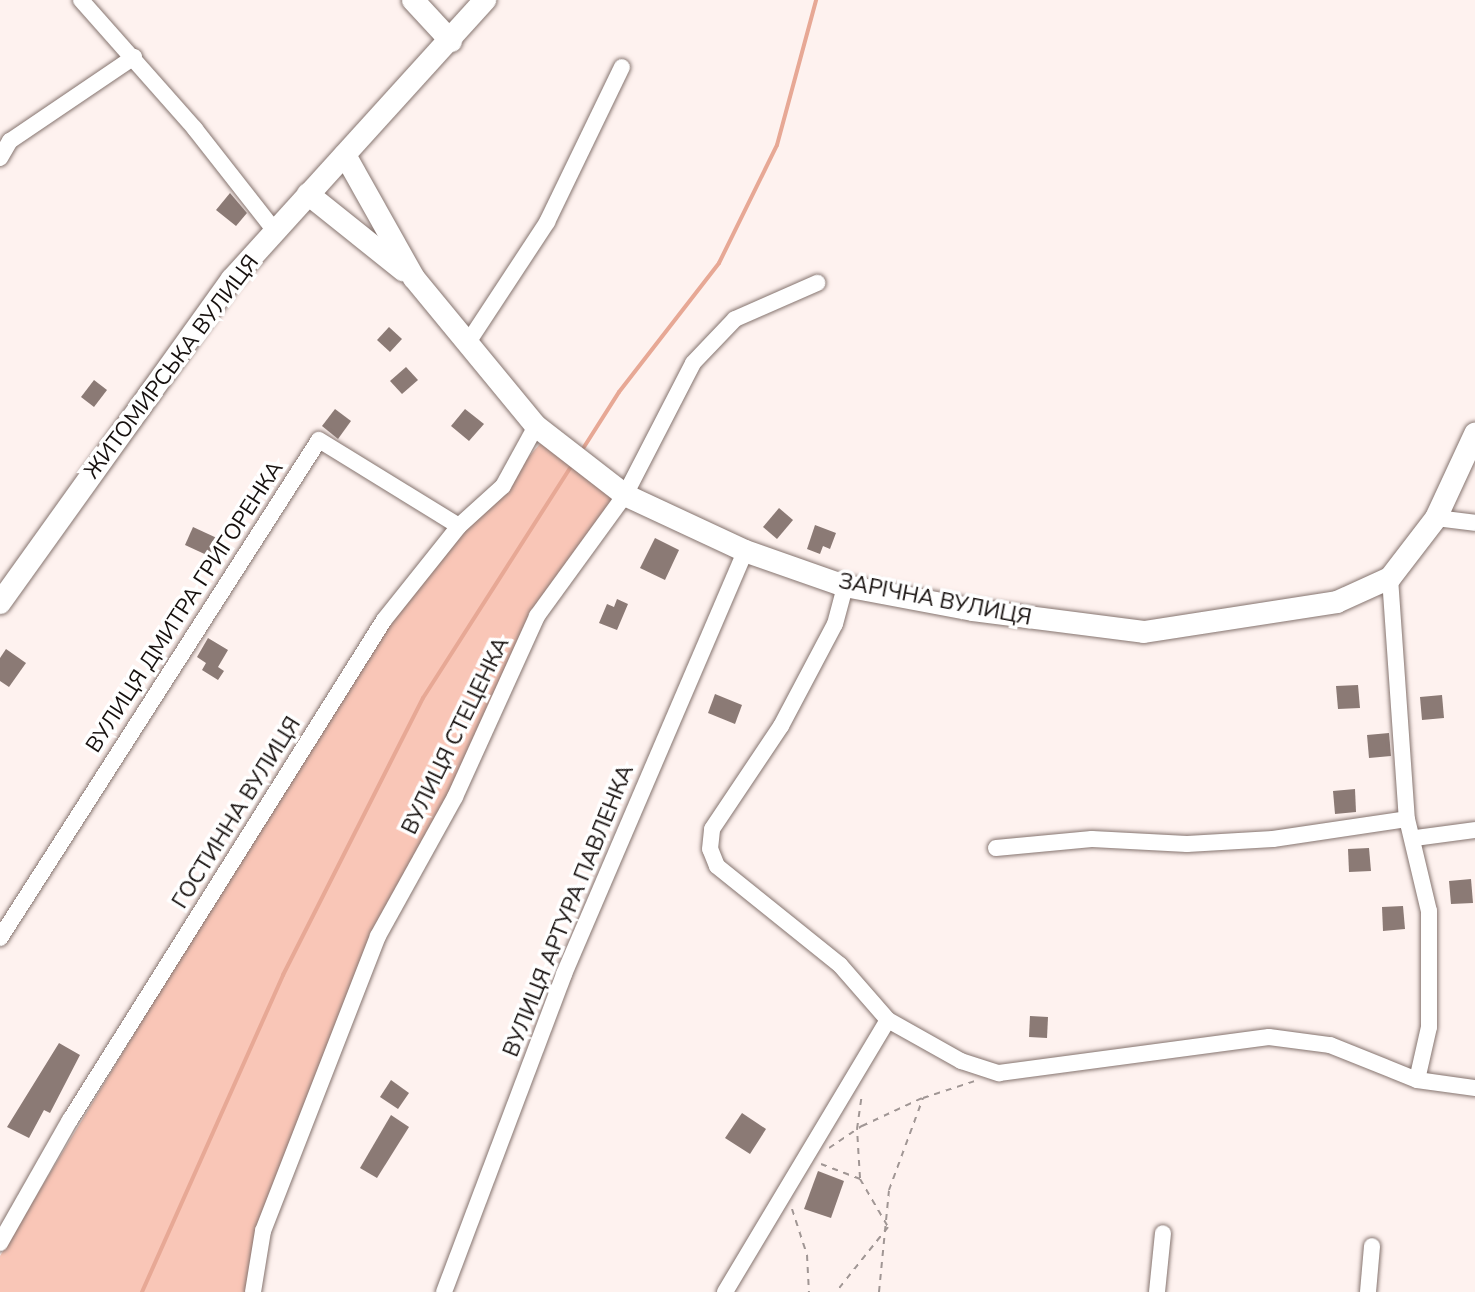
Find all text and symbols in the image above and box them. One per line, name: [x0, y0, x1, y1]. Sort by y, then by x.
street label: ЖИТОМИРСЬКА ВУЛИЦЯ: [79, 250, 265, 484]
street label: ВУЛИЦЯ ДМИТРА ГРИГОРЕНКА: [81, 456, 289, 758]
street label: ЗАРІЧНА ВУЛИЦЯ: [836, 568, 1034, 632]
street label: ВУЛИЦЯ СТЕЦЕНКА: [397, 633, 515, 839]
street label: ГОСТИННА ВУЛИЦЯ: [167, 712, 307, 914]
street label: ВУЛИЦЯ АРТУРА ПАВЛЕНКА: [498, 761, 640, 1061]

